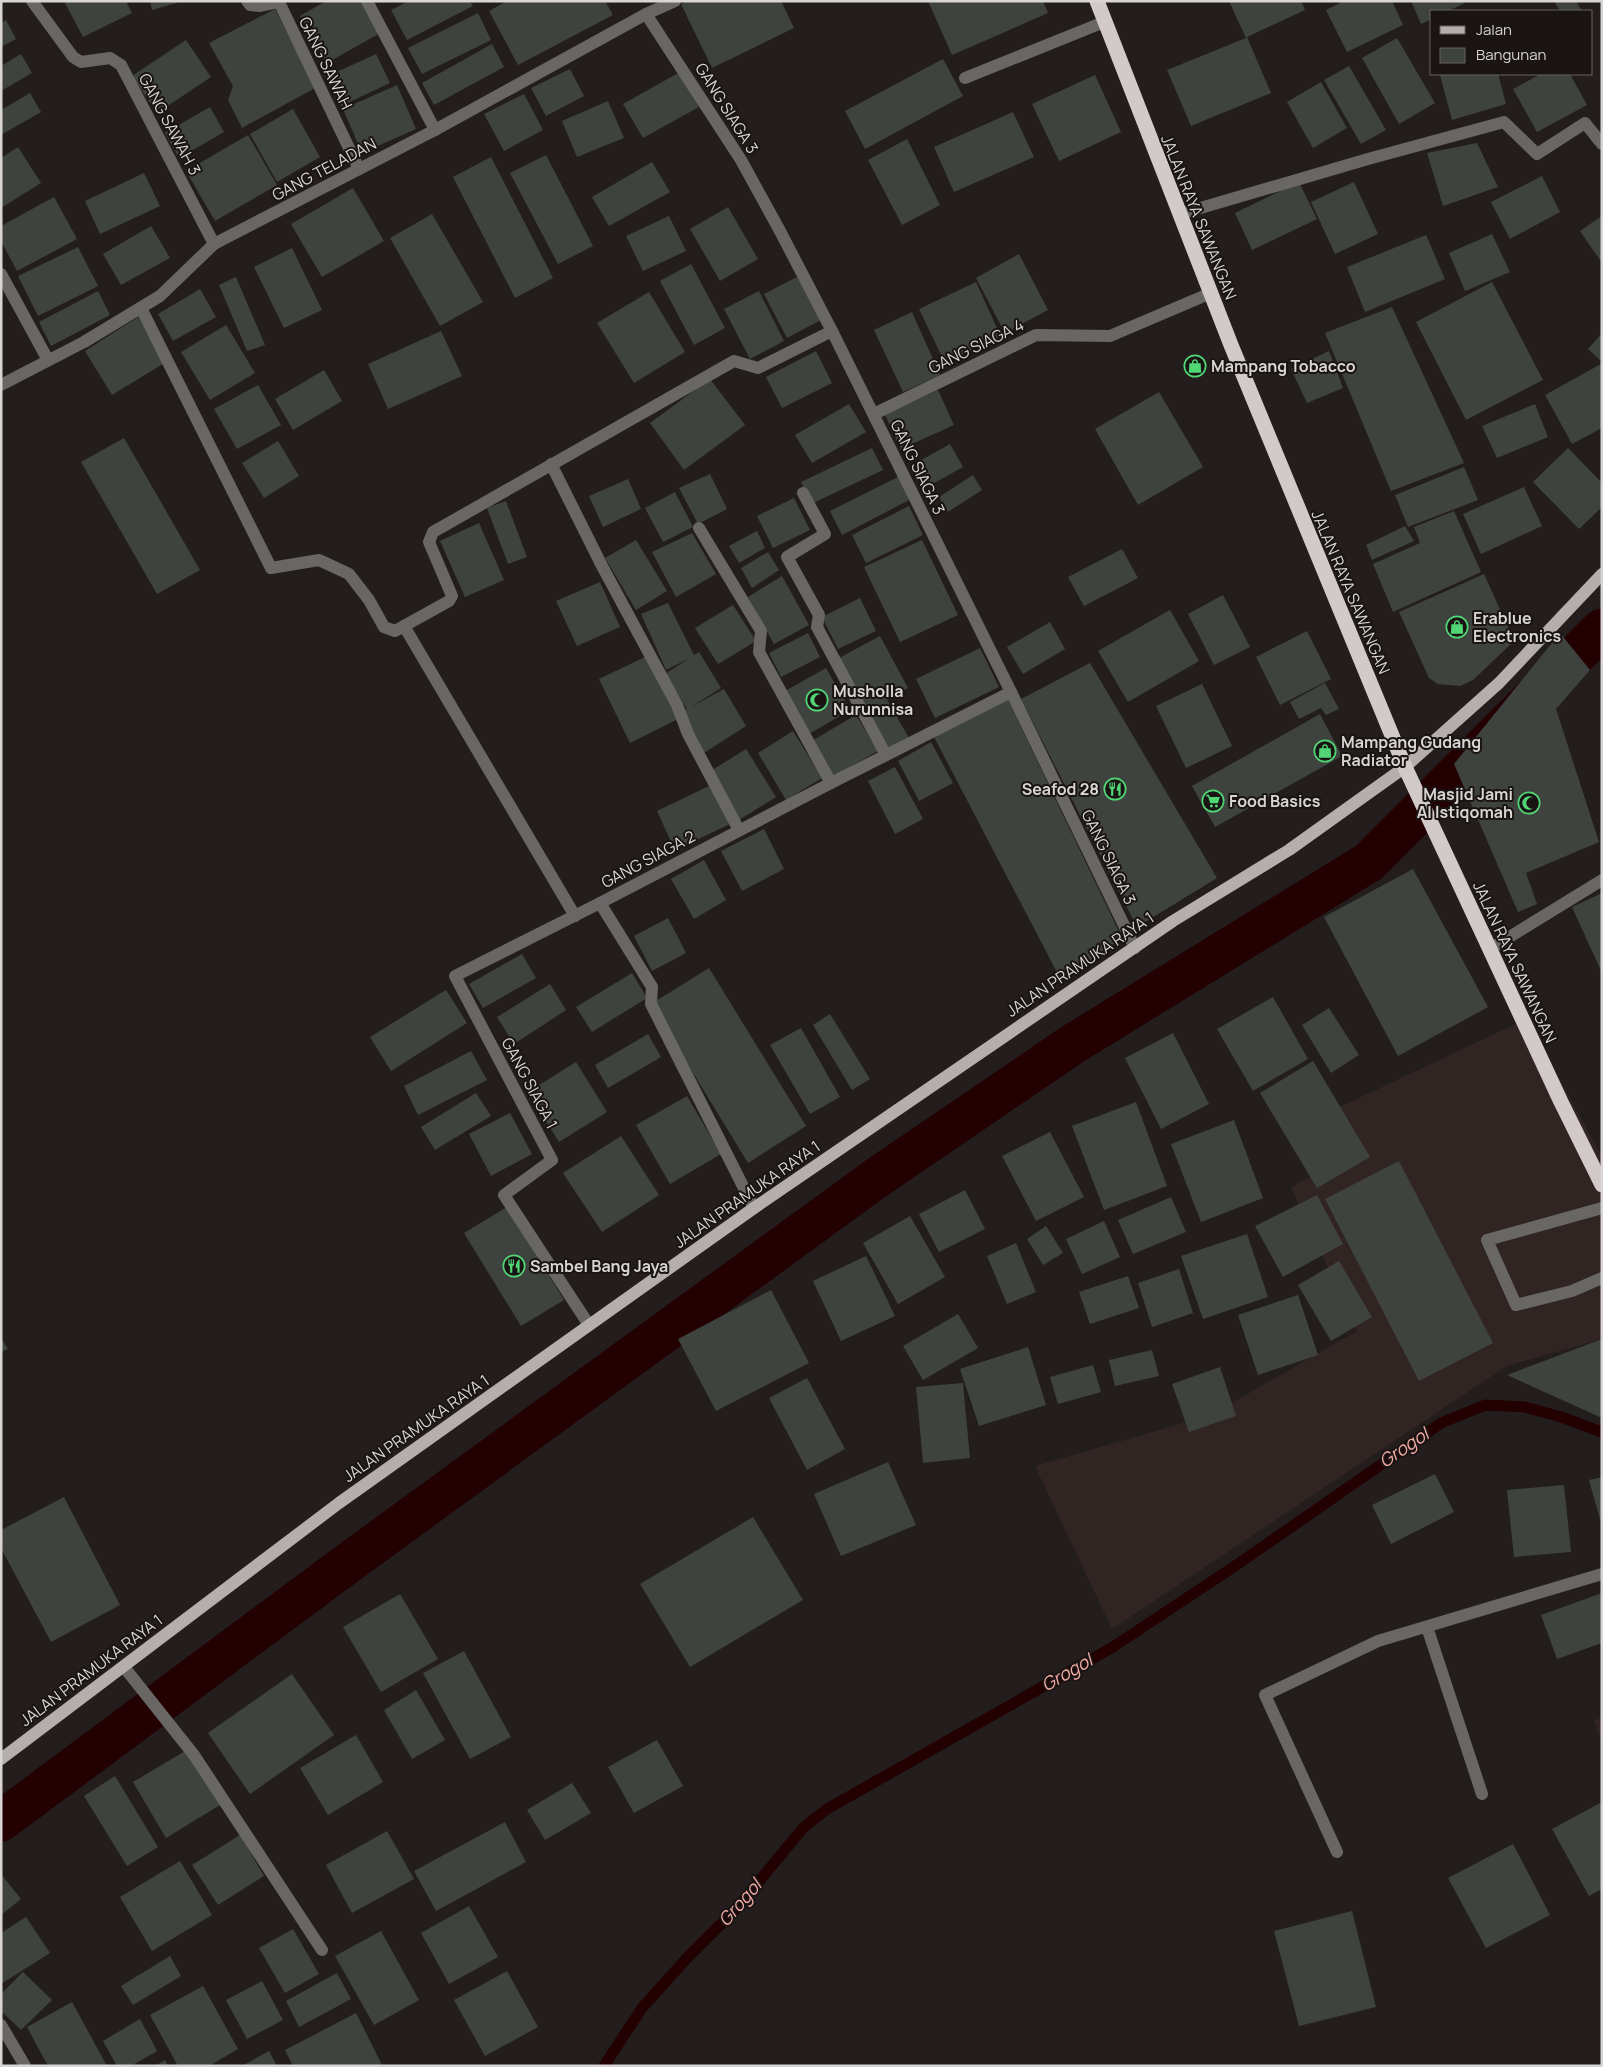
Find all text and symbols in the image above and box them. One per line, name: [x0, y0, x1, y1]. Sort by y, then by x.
legend: [1430, 10, 1593, 75]
street label: GANG SAWAH: [294, 13, 358, 113]
text: Jalan: [1476, 19, 1512, 40]
text: Bangunan: [1476, 44, 1546, 65]
street label: GANG SIAGA 3: [690, 58, 764, 158]
street label: GANG SAWAH 3: [134, 69, 206, 179]
street label: JALAN RAYA SAWANGAN: [1156, 131, 1242, 303]
street label: GANG TELADAN: [268, 132, 380, 206]
street label: GANG SIAGA 4: [925, 313, 1027, 379]
shop icon: Mampang Tobacco: [1183, 354, 1207, 378]
place label: Mampang Tobacco: [1211, 355, 1356, 377]
street label: GANG SIAGA 3: [886, 416, 950, 518]
street label: JALAN RAYA SAWANGAN: [1307, 507, 1395, 677]
place label: Erablue Electronics: [1473, 607, 1561, 647]
shop icon: Erablue Electronics: [1445, 615, 1469, 639]
place label: Musholla Nurunnisa: [833, 680, 913, 720]
mosque icon: Musholla Nurunnisa: [805, 688, 829, 712]
place label: Mampang Gudang Radiator: [1341, 731, 1481, 771]
shop icon: Mampang Gudang Radiator: [1313, 739, 1337, 763]
restaurant icon: Seafod 28: [1103, 777, 1127, 801]
place label: Seafod 28: [1022, 778, 1099, 800]
place label: Masjid Jami Al Istiqomah: [1417, 783, 1513, 823]
supermarket icon: Food Basics: [1201, 789, 1225, 813]
place label: Food Basics: [1229, 790, 1321, 812]
mosque icon: Masjid Jami Al Istiqomah: [1517, 791, 1541, 815]
street label: GANG SIAGA 3: [1077, 806, 1141, 908]
street label: GANG SIAGA 2: [597, 825, 699, 893]
street label: JALAN RAYA SAWANGAN: [1468, 878, 1562, 1046]
street label: JALAN PRAMUKA RAYA 1: [1002, 906, 1158, 1022]
street label: GANG SIAGA 1: [497, 1033, 563, 1133]
street label: JALAN PRAMUKA RAYA 1: [670, 1135, 824, 1253]
restaurant icon: Sambel Bang Jaya: [502, 1254, 526, 1278]
place label: Sambel Bang Jaya: [530, 1255, 668, 1277]
street label: JALAN PRAMUKA RAYA 1: [339, 1369, 493, 1487]
water label: Grogol: [1374, 1420, 1435, 1473]
street label: JALAN PRAMUKA RAYA 1: [15, 1609, 167, 1731]
water label: Grogol: [1037, 1647, 1099, 1696]
water label: Grogol: [712, 1872, 768, 1931]

